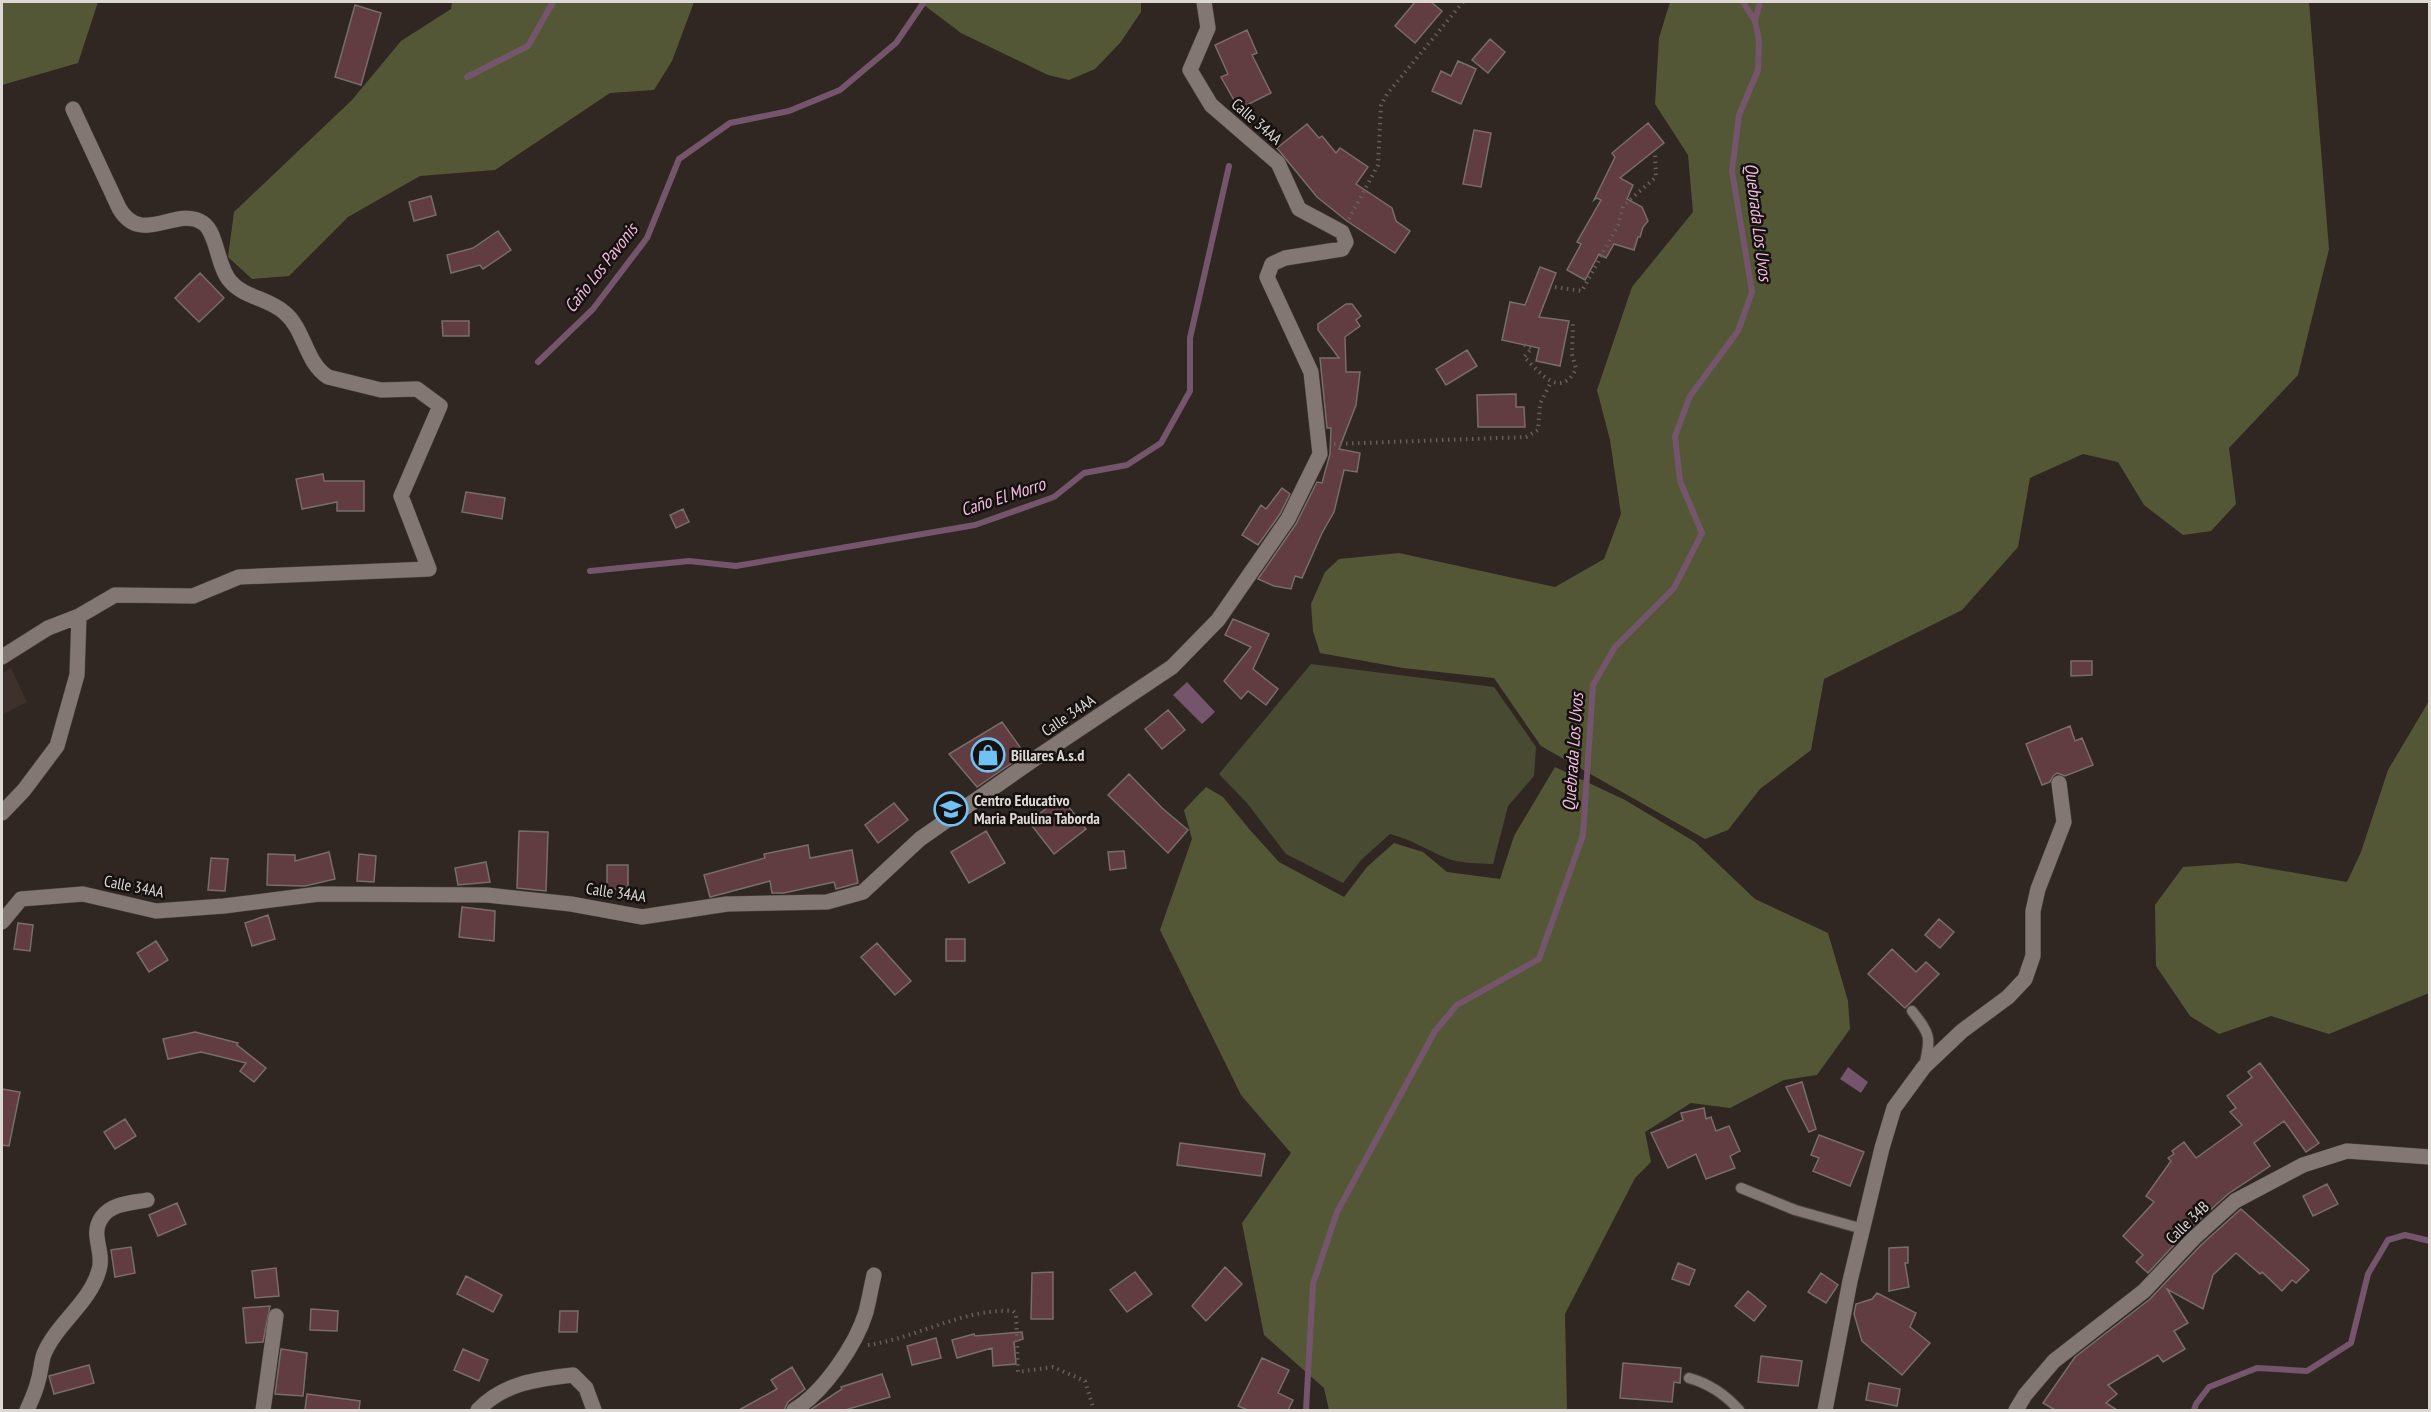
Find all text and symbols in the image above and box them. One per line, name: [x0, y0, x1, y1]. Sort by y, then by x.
street label: Calle 34AA: [1228, 94, 1287, 149]
water label: Quebrada Los Uvos: [1740, 162, 1777, 284]
water label: Caño Los Pavonis: [559, 217, 644, 317]
water label: Caño El Morro: [958, 472, 1049, 521]
street label: Calle 34AA: [1037, 690, 1099, 740]
water label: Quebrada Los Uvos: [1557, 690, 1588, 812]
shop icon: Billares A.s.d: [970, 737, 1006, 773]
place label: Billares A.s.d: [1011, 745, 1084, 765]
place label: Centro Educativo Maria Paulina Taborda: [974, 790, 1100, 828]
school or university icon: Centro Educativo Maria Paulina Taborda: [933, 791, 969, 827]
street label: Calle 34AA: [102, 870, 166, 902]
street label: Calle 34AA: [585, 878, 648, 906]
street label: Calle 34B: [2161, 1196, 2213, 1248]

